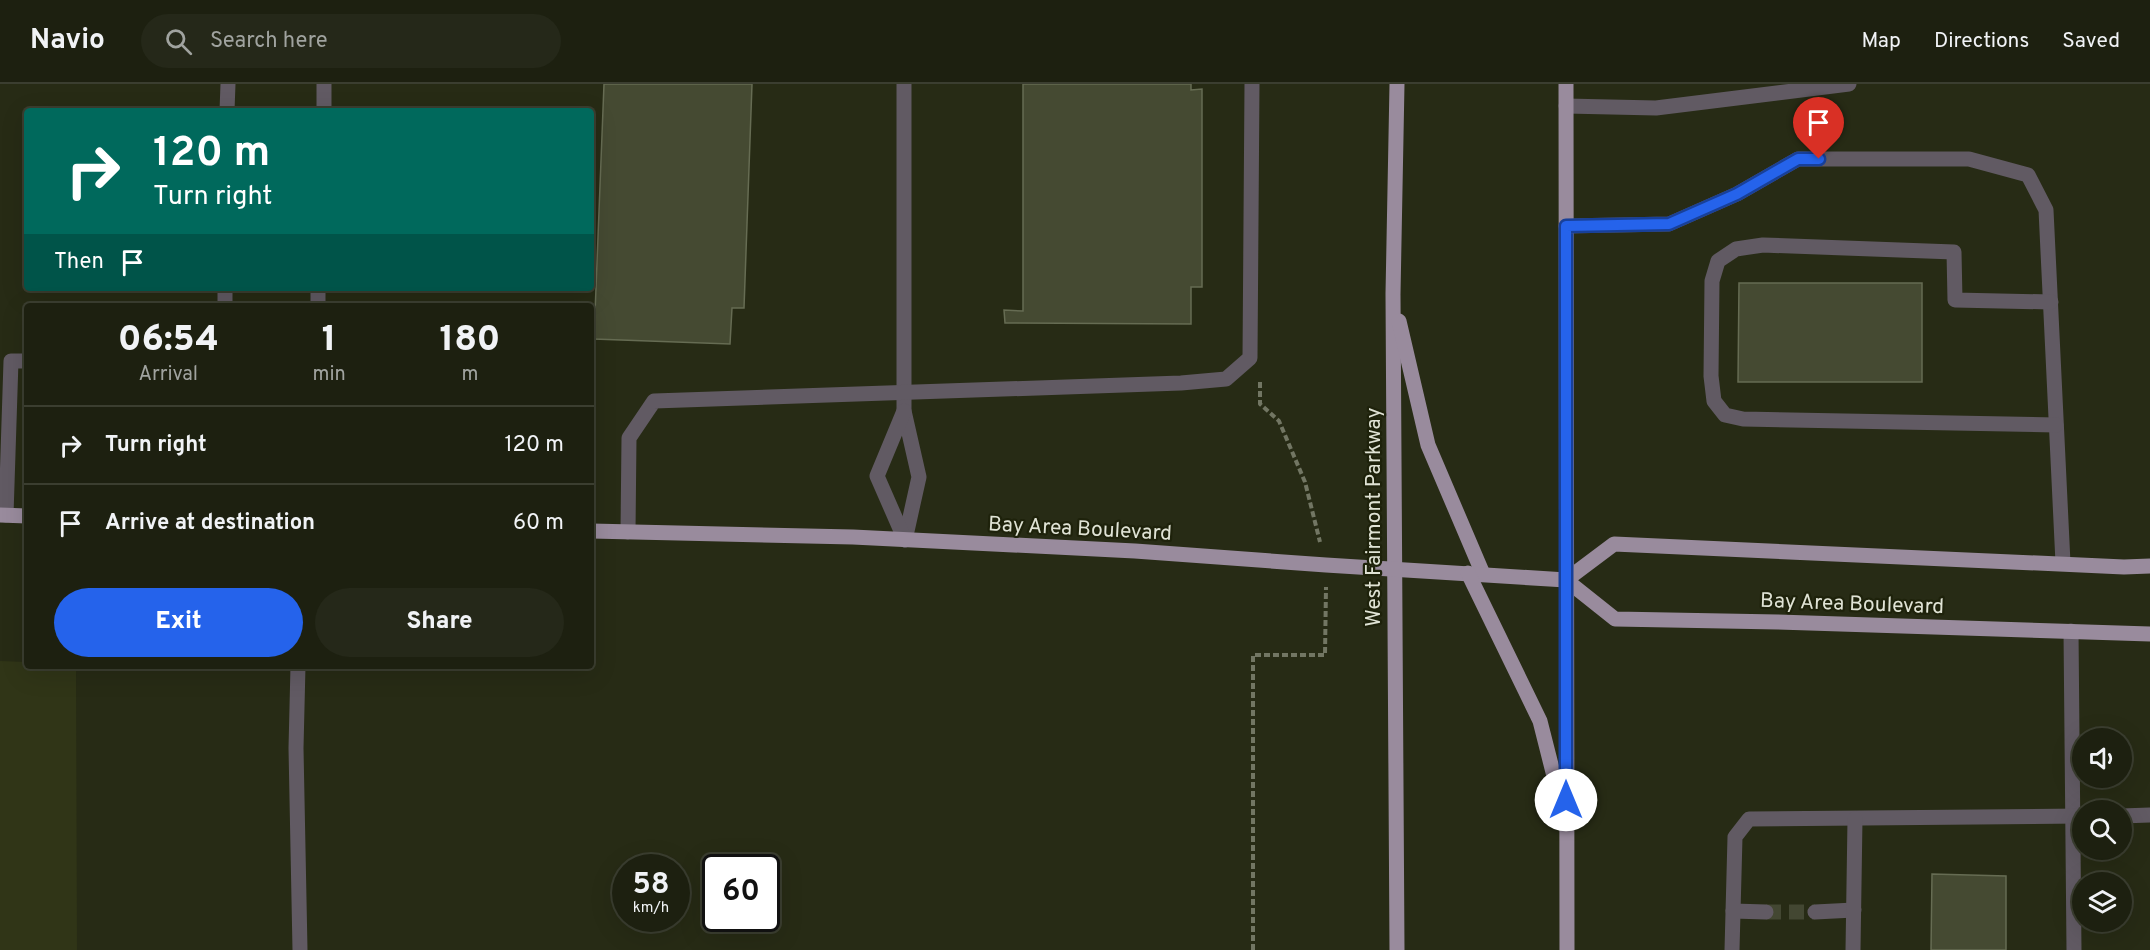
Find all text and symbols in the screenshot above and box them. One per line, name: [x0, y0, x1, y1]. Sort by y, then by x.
search box: [141, 14, 561, 68]
text: Navio: [30, 23, 105, 59]
icon: search: [162, 25, 195, 58]
text: Search here: [210, 28, 327, 55]
text: Map: [1861, 28, 1901, 55]
text: Directions: [1934, 28, 2029, 55]
text: Saved: [2062, 28, 2120, 55]
pin: [1793, 97, 1844, 159]
icon: arrive: [1802, 106, 1835, 139]
text: 120 m: [153, 128, 270, 181]
icon: right: [54, 132, 132, 210]
text: Turn right: [153, 180, 272, 214]
icon: arrive: [116, 246, 149, 279]
text: Then: [54, 249, 104, 276]
text: 06:54: [118, 318, 219, 364]
text: 1: [322, 318, 337, 364]
text: 180: [439, 318, 500, 364]
text: Arrival: [138, 362, 198, 388]
text: min: [313, 362, 346, 388]
text: m: [461, 362, 478, 388]
street label: West Fairmont Parkway: [1361, 407, 1388, 627]
icon: right: [54, 429, 87, 462]
text: Turn right: [105, 432, 207, 459]
text: 120 m: [504, 432, 564, 459]
icon: arrive: [54, 507, 87, 540]
text: Arrive at destination: [105, 510, 315, 537]
text: 60 m: [513, 510, 564, 537]
street label: Bay Area Boulevard: [987, 511, 1173, 548]
button: Exit: [54, 588, 303, 657]
button: Share: [315, 588, 564, 657]
street label: Bay Area Boulevard: [1759, 588, 1944, 621]
map controls: [2072, 728, 2132, 932]
button: sound: [2072, 728, 2132, 788]
position arrow: [1534, 768, 1598, 832]
button: search: [2072, 800, 2132, 860]
speed limit sign: 60: [702, 854, 780, 932]
text: 58: [632, 867, 670, 904]
button: layers: [2072, 872, 2132, 932]
text: km/h: [633, 899, 669, 918]

